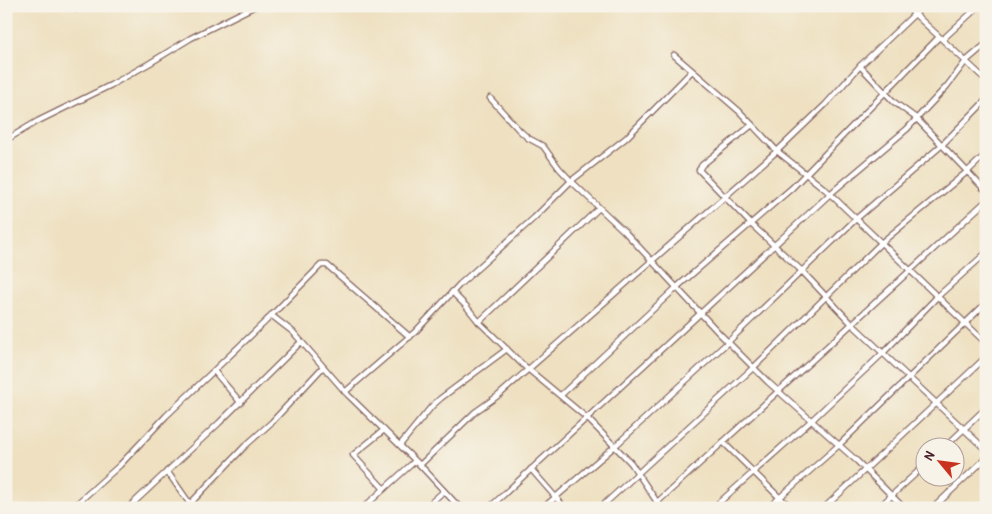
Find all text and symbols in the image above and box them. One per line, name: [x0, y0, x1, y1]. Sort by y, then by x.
north arrow: [914, 436, 964, 486]
text: N: [918, 447, 939, 463]

